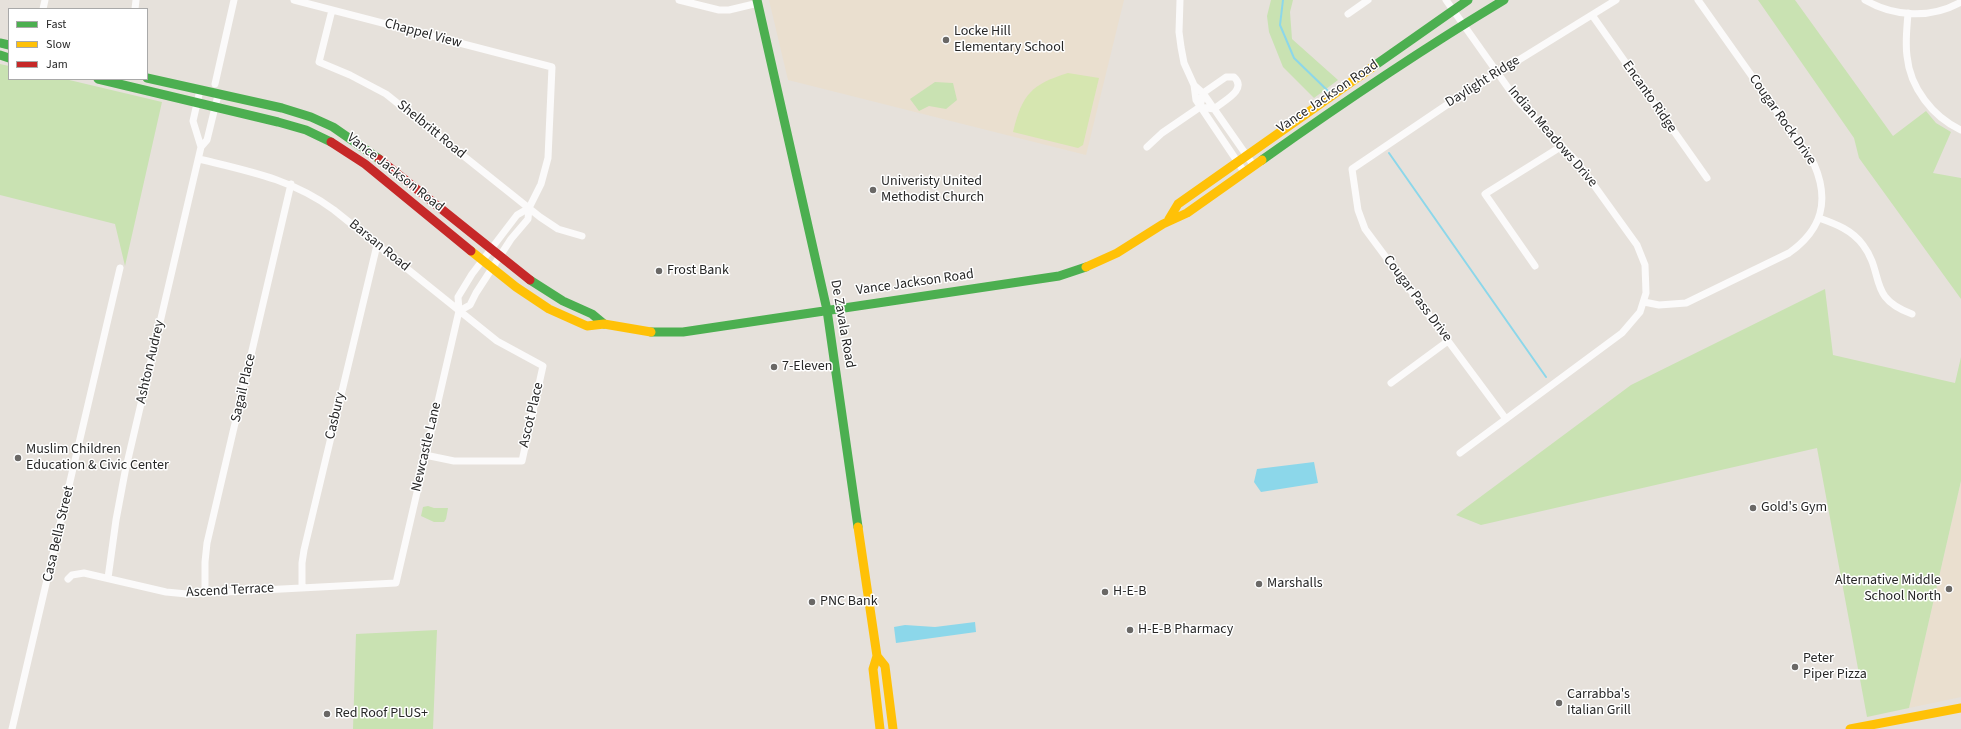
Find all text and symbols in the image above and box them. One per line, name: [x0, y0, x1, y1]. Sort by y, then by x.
legend: [8, 8, 148, 80]
text: Fast: [46, 16, 66, 33]
street label: Chappel View: [383, 16, 463, 52]
place label: Locke Hill Elementary School: [954, 24, 1064, 56]
marker: Locke Hill Elementary School: [941, 35, 951, 45]
text: Slow: [46, 36, 71, 53]
street label: Daylight Ridge: [1443, 53, 1523, 111]
text: Jam: [46, 56, 68, 73]
street label: Vance Jackson Road: [1274, 57, 1382, 137]
street label: Encanto Ridge: [1618, 58, 1680, 136]
street label: Cougar Rock Drive: [1745, 72, 1819, 168]
street label: Indian Meadows Drive: [1504, 83, 1600, 191]
street label: Shelbritt Road: [393, 97, 469, 163]
street label: Vance Jackson Road: [343, 130, 447, 216]
place label: Univeristy United Methodist Church: [881, 174, 984, 206]
marker: Univeristy United Methodist Church: [868, 185, 878, 195]
street label: Barsan Road: [345, 216, 413, 276]
street label: Cougar Pass Drive: [1379, 252, 1455, 346]
place label: Frost Bank: [667, 263, 729, 279]
marker: Frost Bank: [654, 266, 664, 276]
street label: Vance Jackson Road: [855, 266, 975, 300]
street label: De Zavala Road: [826, 278, 858, 370]
street label: Ashton Audrey: [133, 319, 169, 405]
street label: Sagail Place: [228, 352, 260, 424]
place label: 7-Eleven: [782, 359, 832, 375]
marker: 7-Eleven: [769, 362, 779, 372]
street label: Ascot Place: [516, 381, 548, 449]
street label: Casbury: [322, 391, 350, 441]
street label: Newcastle Lane: [409, 401, 445, 493]
place label: Muslim Children Education & Civic Center: [26, 442, 169, 474]
marker: Muslim Children Education & Civic Center: [13, 453, 23, 463]
street label: Casa Bella Street: [40, 484, 78, 584]
place label: Gold's Gym: [1761, 500, 1827, 516]
marker: Gold's Gym: [1748, 503, 1758, 513]
place label: Alternative Middle School North: [1835, 573, 1941, 606]
place label: Marshalls: [1267, 576, 1323, 592]
marker: Marshalls: [1254, 579, 1264, 589]
street label: Ascend Terrace: [186, 580, 274, 602]
place label: H-E-B: [1113, 584, 1146, 600]
marker: Alternative Middle School North: [1944, 584, 1954, 594]
marker: H-E-B: [1100, 587, 1110, 597]
place label: PNC Bank: [820, 594, 878, 610]
marker: PNC Bank: [807, 597, 817, 607]
place label: H-E-B Pharmacy: [1138, 622, 1233, 638]
marker: H-E-B Pharmacy: [1125, 625, 1135, 635]
place label: Peter Piper Pizza: [1803, 651, 1867, 684]
marker: Peter Piper Pizza: [1790, 662, 1800, 672]
place label: Carrabba's Italian Grill: [1567, 687, 1631, 720]
marker: Carrabba's Italian Grill: [1554, 698, 1564, 708]
place label: Red Roof PLUS+: [335, 706, 428, 722]
marker: Red Roof PLUS+: [322, 709, 332, 719]

